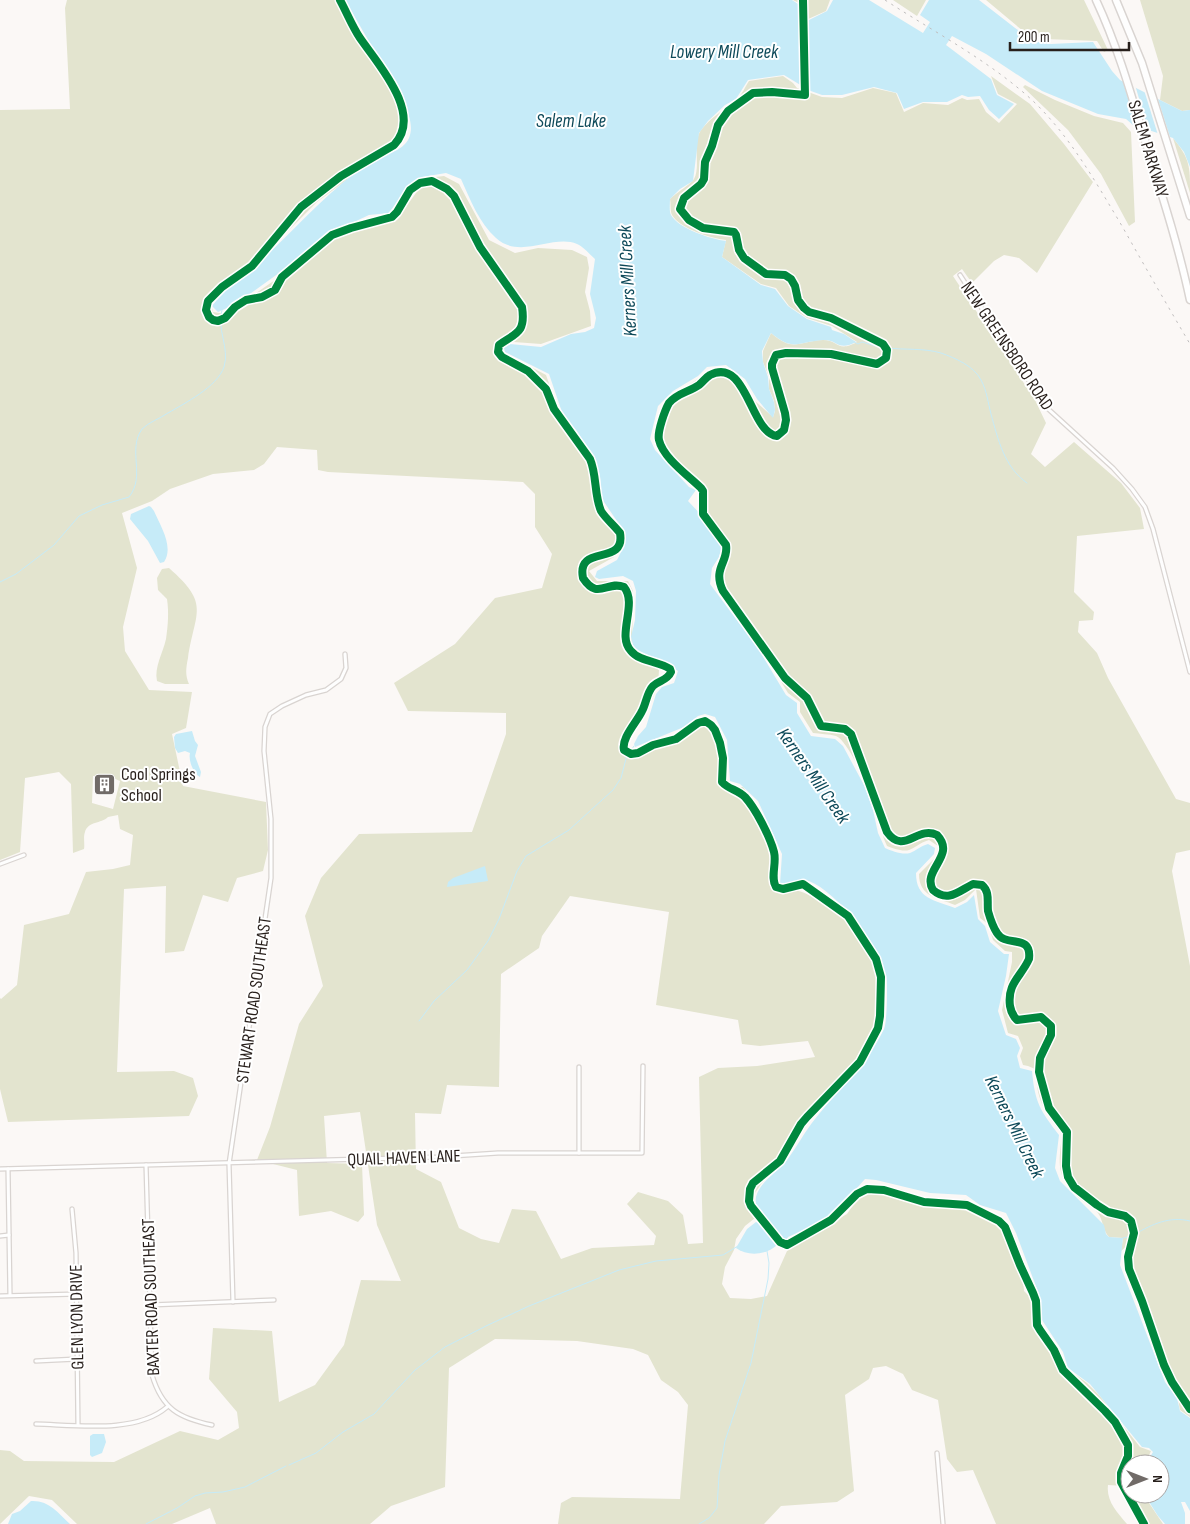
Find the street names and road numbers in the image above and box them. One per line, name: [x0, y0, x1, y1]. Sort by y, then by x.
street label: SALEM PARKWAY: [1123, 98, 1173, 201]
street label: NEW GREENSBORO ROAD: [956, 278, 1058, 414]
street label: STEWART ROAD SOUTHEAST: [232, 915, 276, 1085]
street label: QUAIL HAVEN LANE: [347, 1146, 461, 1170]
street label: BAXTER ROAD SOUTHEAST: [138, 1218, 164, 1376]
street label: GLEN LYON DRIVE: [66, 1264, 88, 1370]

